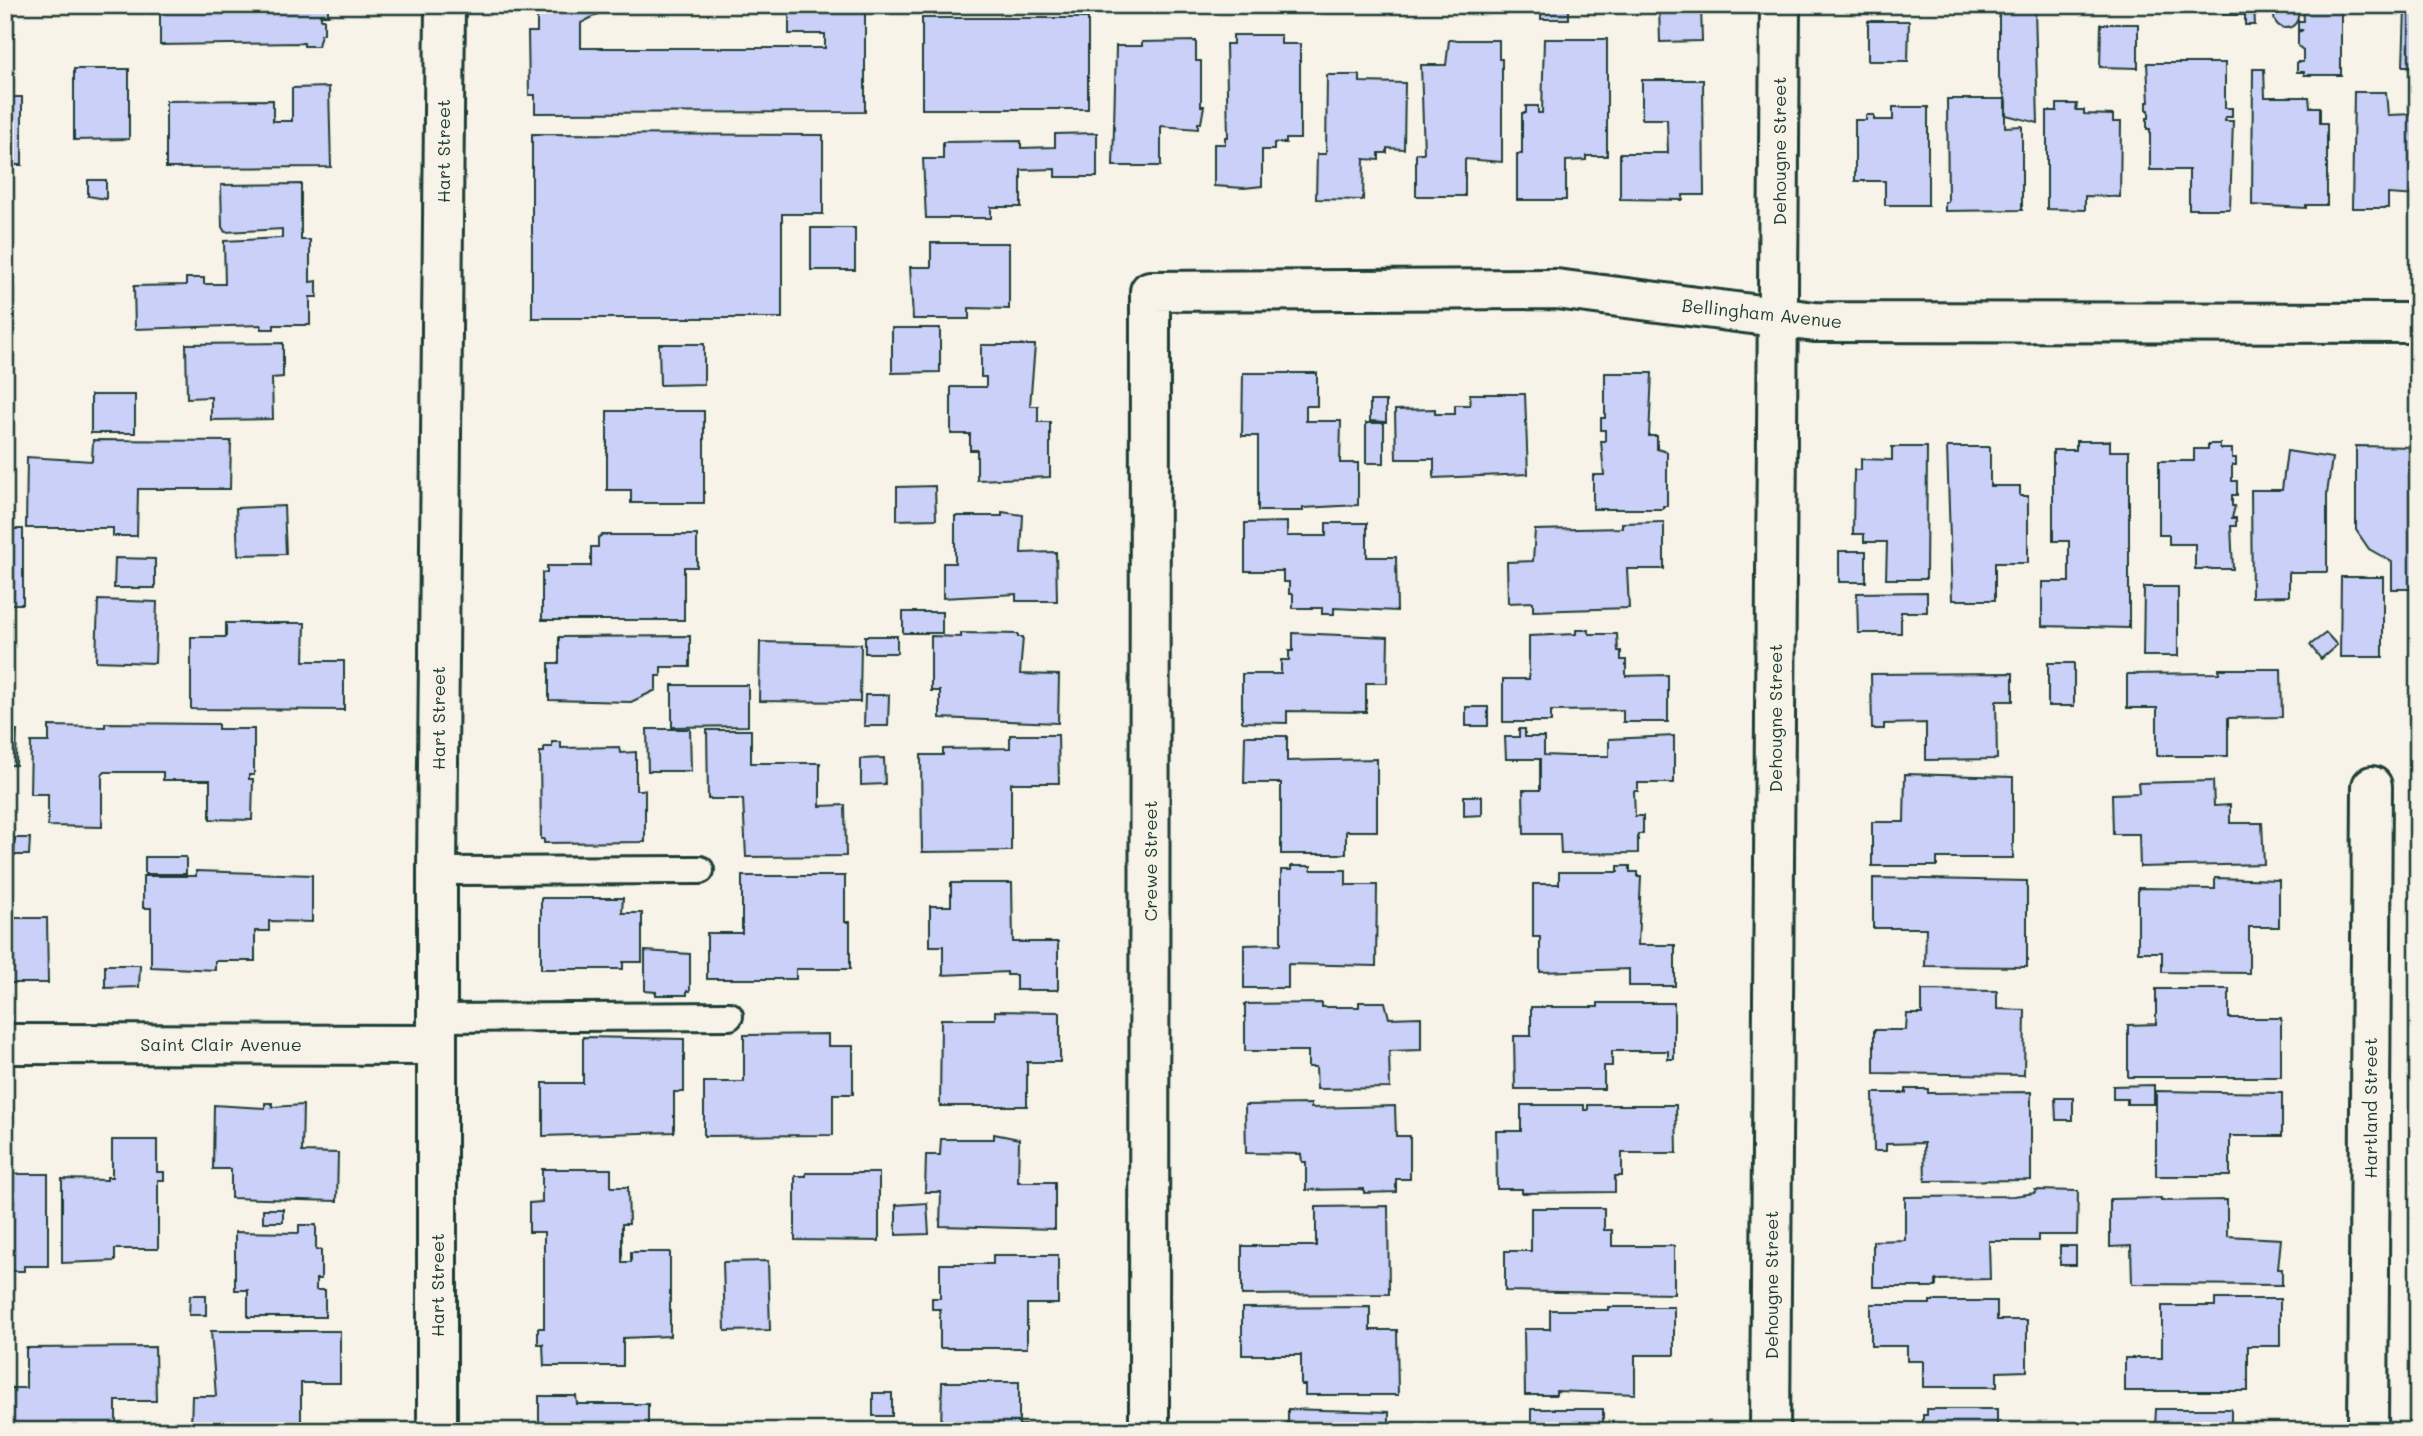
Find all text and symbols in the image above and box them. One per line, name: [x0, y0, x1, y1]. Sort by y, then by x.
street label: Dehougne Street: [1767, 77, 1791, 225]
street label: Hart Street: [431, 99, 455, 203]
street label: Bellingham Avenue: [1681, 293, 1843, 333]
street label: Dehougne Street: [1763, 644, 1787, 792]
street label: Hart Street: [426, 666, 450, 770]
street label: Crewe Street: [1138, 800, 1162, 922]
street label: Saint Clair Avenue: [140, 1032, 302, 1056]
street label: Hartland Street: [2358, 1037, 2382, 1179]
street label: Dehougne Street: [1759, 1211, 1783, 1359]
street label: Hart Street: [425, 1233, 449, 1337]

